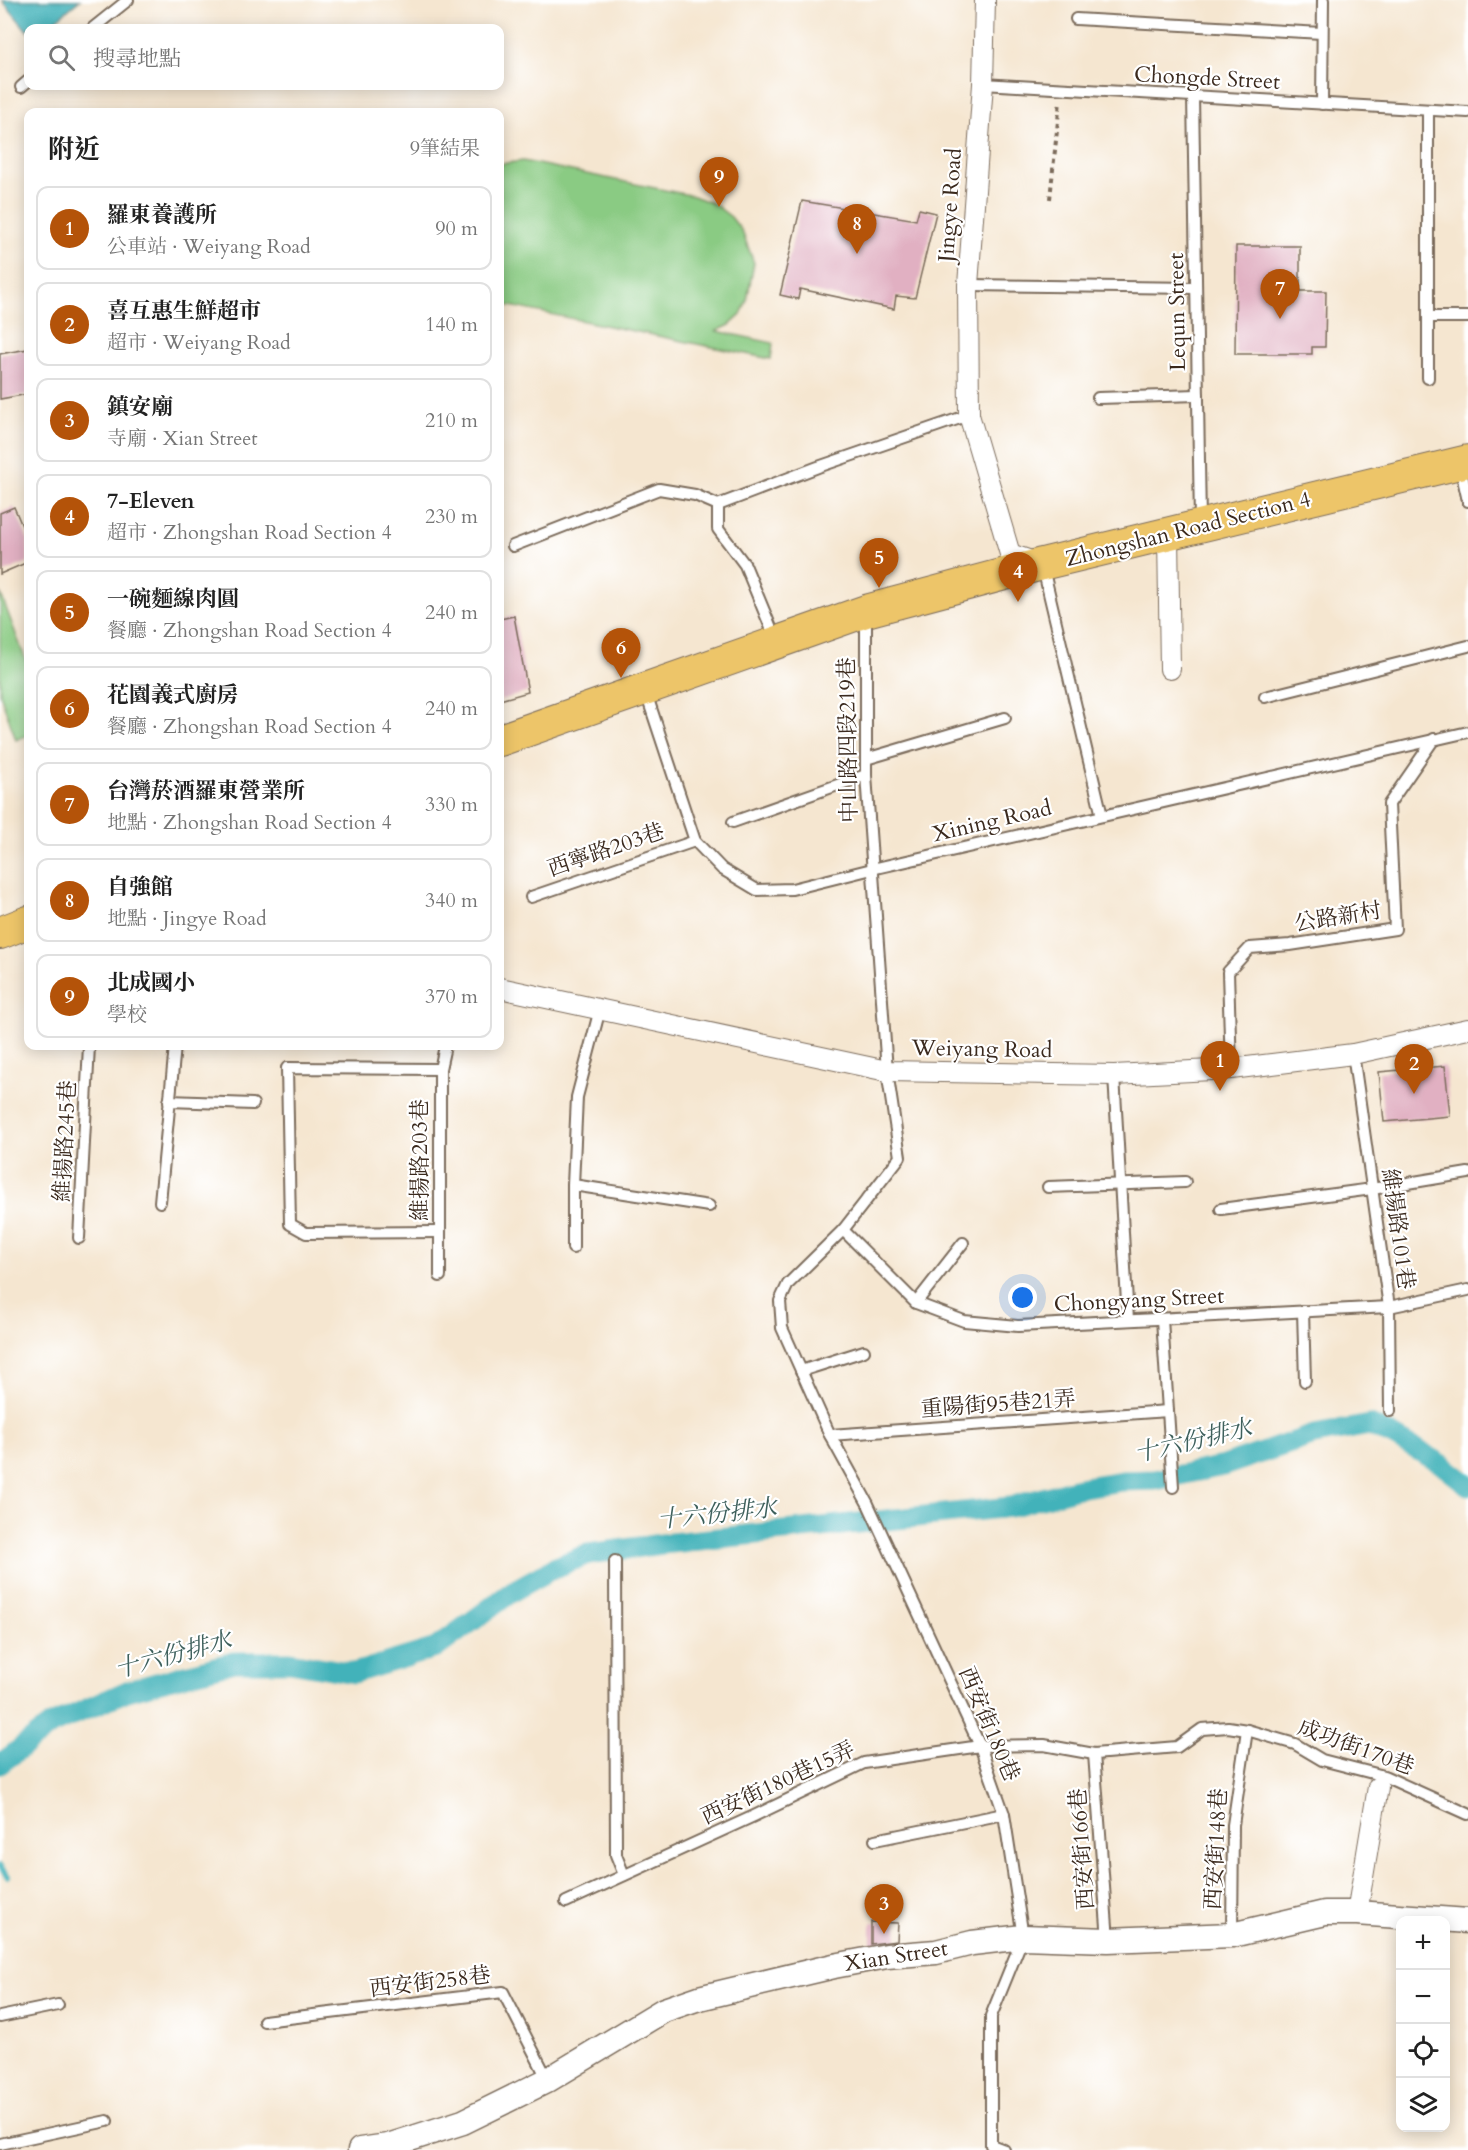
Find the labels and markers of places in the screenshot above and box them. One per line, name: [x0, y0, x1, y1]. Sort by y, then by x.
pin: 9: [700, 158, 738, 207]
pin: 8: [838, 204, 876, 254]
pin: 7: [1260, 270, 1300, 319]
pin: 5: [860, 538, 898, 588]
pin: 4: [998, 552, 1038, 602]
pin: 6: [602, 628, 640, 678]
pin: 1: [1200, 1042, 1240, 1091]
pin: 2: [1394, 1044, 1434, 1094]
pin: 3: [864, 1884, 904, 1934]

